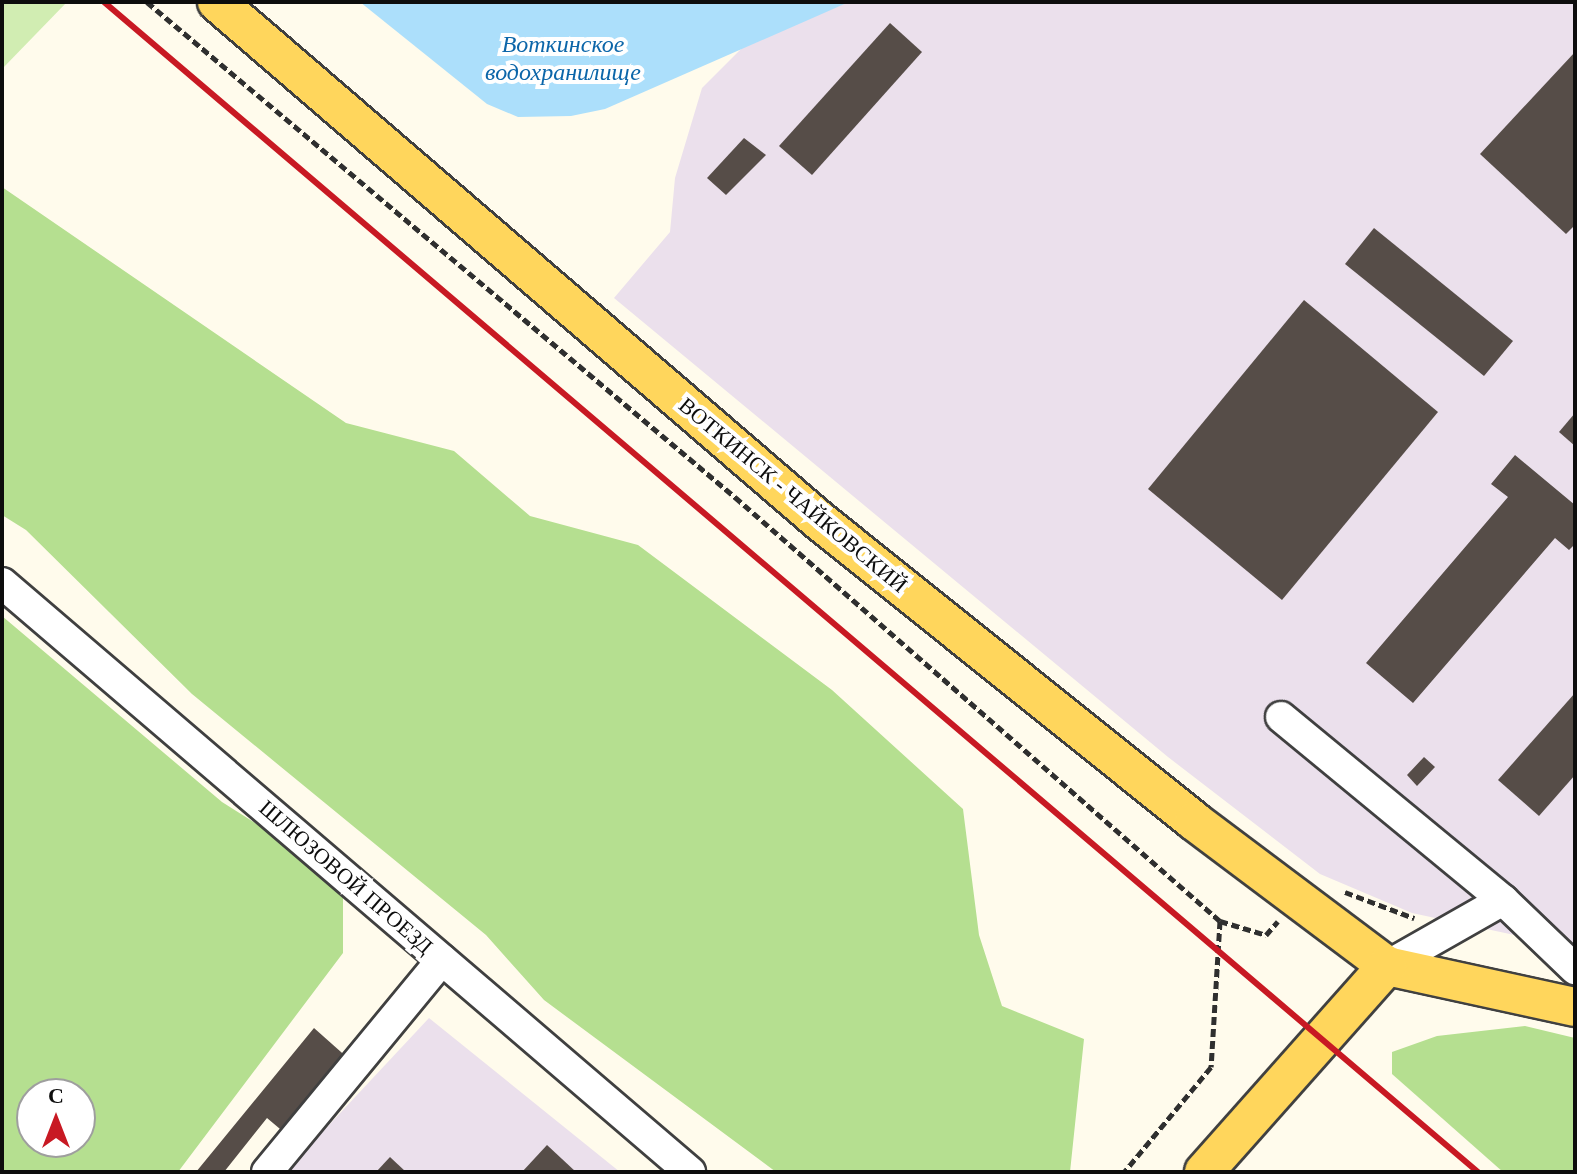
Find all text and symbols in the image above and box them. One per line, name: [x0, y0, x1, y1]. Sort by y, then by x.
water label: Воткинское водохранилище: [485, 31, 641, 87]
street label: ВОТКИНСК - ЧАЙКОВСКИЙ: [673, 392, 913, 598]
street label: ШЛЮЗОВОЙ ПРОЕЗД: [254, 794, 438, 960]
north arrow: [16, 1078, 96, 1158]
text: С: [48, 1083, 64, 1108]

